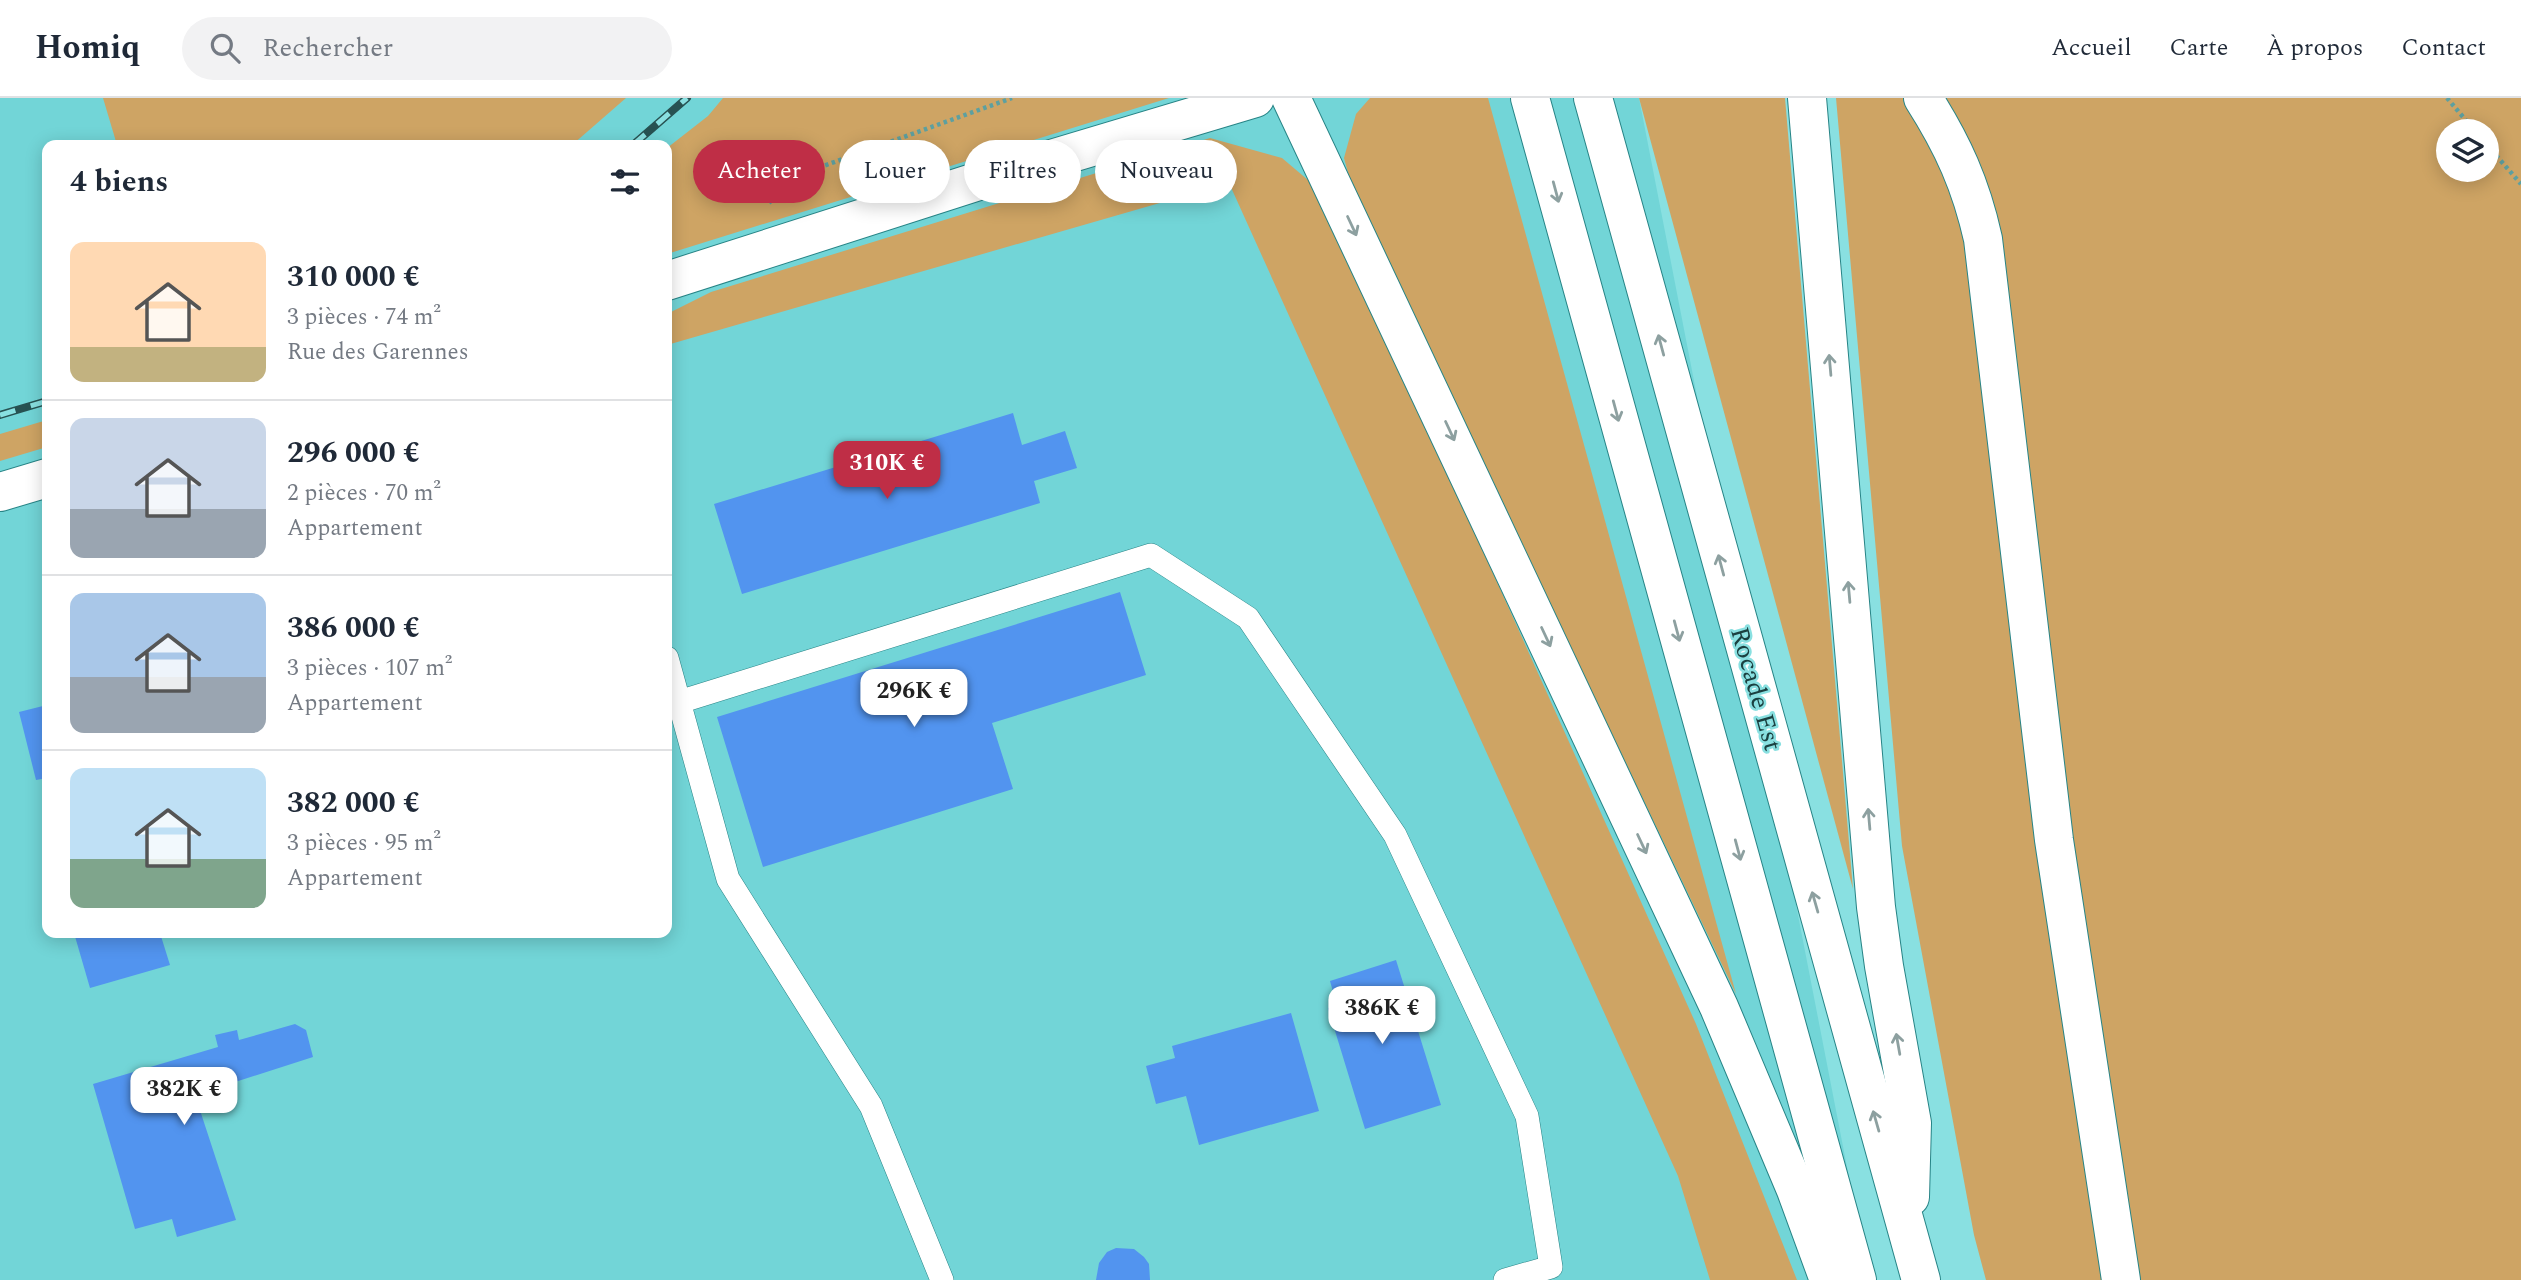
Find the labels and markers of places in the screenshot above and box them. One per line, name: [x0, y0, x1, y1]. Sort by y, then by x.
pin: 310K €: [830, 442, 944, 501]
pin: 296K €: [857, 670, 971, 729]
pin: 386K €: [1325, 986, 1439, 1046]
pin: 382K €: [127, 1068, 241, 1127]

